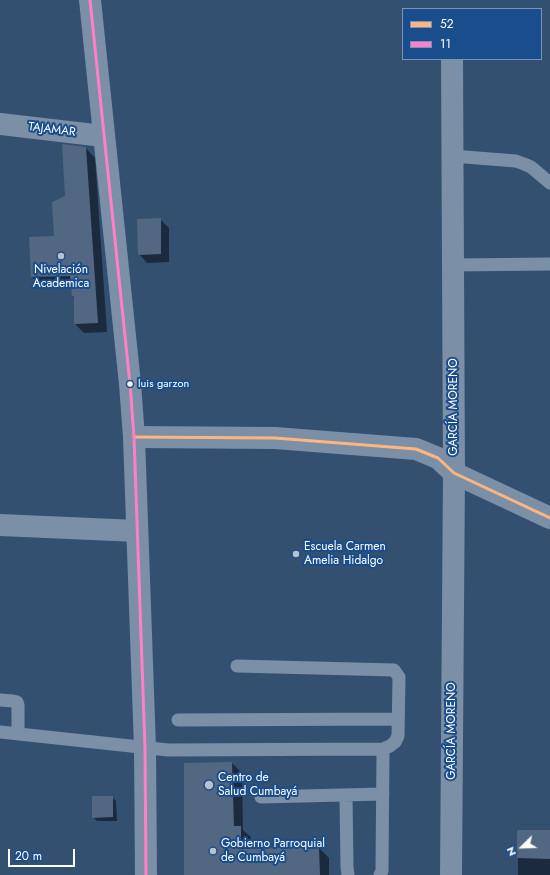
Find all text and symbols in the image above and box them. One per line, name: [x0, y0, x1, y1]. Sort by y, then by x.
legend: [402, 8, 542, 60]
text: 52: [440, 15, 454, 33]
text: 11: [440, 35, 451, 53]
street label: TAJAMAR: [28, 120, 76, 140]
marker: Nivelación Academica: [56, 251, 66, 261]
place label: Nivelación Academica: [33, 263, 89, 291]
street label: GARCÍA MORENO: [447, 358, 461, 456]
place label: luis garzon: [138, 377, 189, 391]
marker: luis garzon: [125, 379, 135, 389]
place label: Escuela Carmen Amelia Hidalgo: [304, 540, 386, 568]
marker: Escuela Carmen Amelia Hidalgo: [291, 549, 301, 559]
street label: GARCÍA MORENO: [445, 682, 459, 780]
place label: Centro de Salud Cumbayá: [218, 771, 297, 799]
marker: Centro de Salud Cumbayá: [203, 779, 215, 791]
north arrow: [502, 827, 542, 867]
place label: Gobierno Parroquial de Cumbayá: [221, 837, 325, 865]
scale bar: [10, 841, 77, 867]
text: N: [502, 845, 520, 859]
marker: Gobierno Parroquial de Cumbayá: [208, 846, 218, 856]
text: 20 m: [15, 847, 42, 865]

